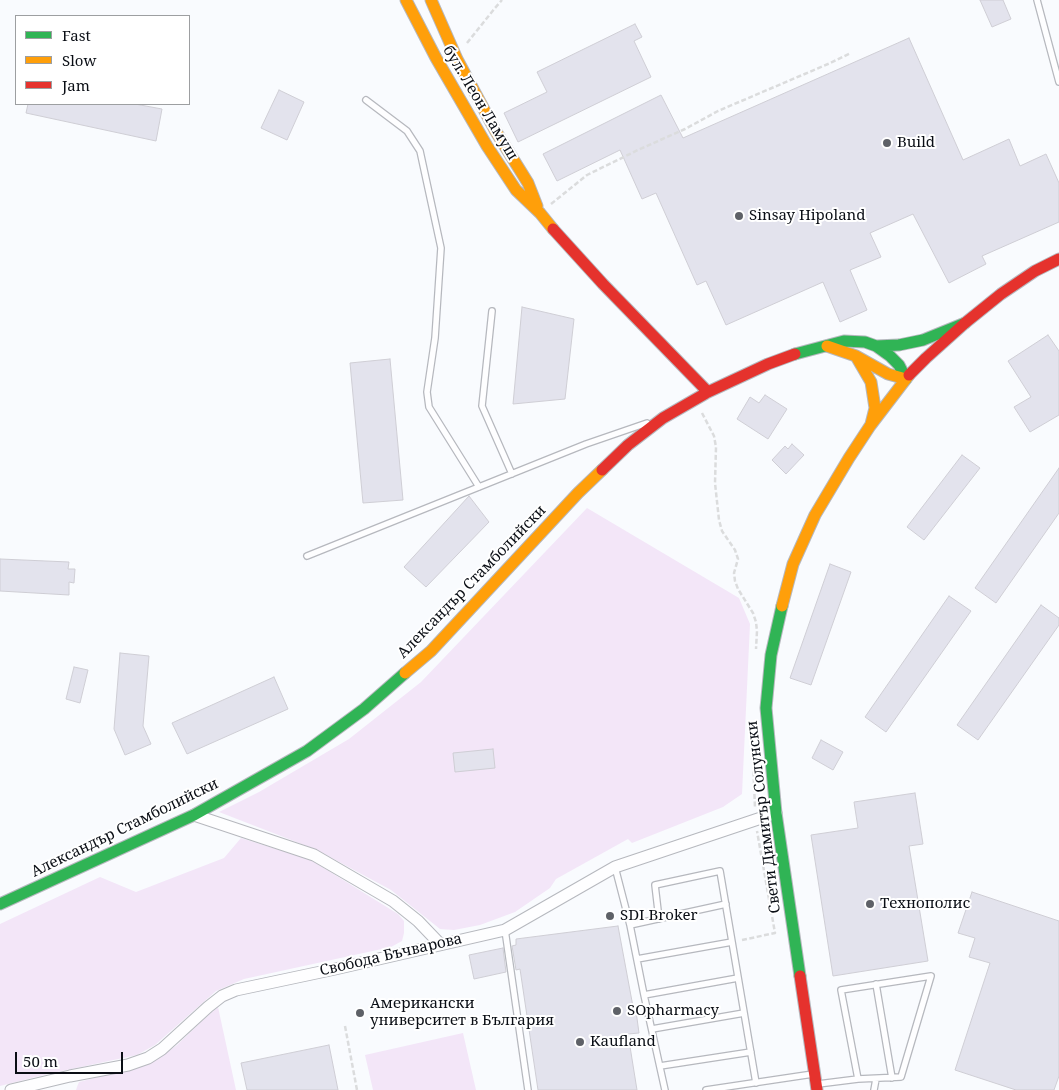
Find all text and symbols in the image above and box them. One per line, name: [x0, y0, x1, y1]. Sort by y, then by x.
legend: [15, 15, 190, 105]
text: Fast: [62, 25, 91, 45]
street label: бул. Леон Ламуш: [439, 42, 521, 164]
text: Slow: [62, 50, 96, 70]
text: Jam: [62, 75, 90, 95]
place label: Build: [897, 134, 935, 152]
marker: Build: [881, 137, 893, 149]
place label: Sinsay Hipoland: [749, 207, 865, 225]
marker: Sinsay Hipoland: [733, 210, 745, 222]
street label: Александър Стамболийски: [394, 502, 550, 662]
street label: Свети Димитър Солунски: [743, 720, 785, 914]
street label: Александър Стамболийски: [28, 775, 222, 881]
place label: Технополис: [880, 895, 970, 913]
marker: Технополис: [864, 898, 876, 910]
place label: SDI Broker: [620, 907, 698, 925]
marker: SDI Broker: [604, 910, 616, 922]
street label: Свобода Бъчварова: [318, 930, 464, 980]
place label: Американски университет в България: [370, 995, 554, 1030]
place label: SOpharmacy: [627, 1002, 719, 1020]
marker: SOpharmacy: [611, 1005, 623, 1017]
marker: Американски университет в България: [354, 1007, 366, 1019]
place label: Kaufland: [590, 1033, 656, 1051]
marker: Kaufland: [574, 1036, 586, 1048]
scale bar: [18, 1042, 125, 1074]
text: 50 m: [23, 1051, 58, 1071]

